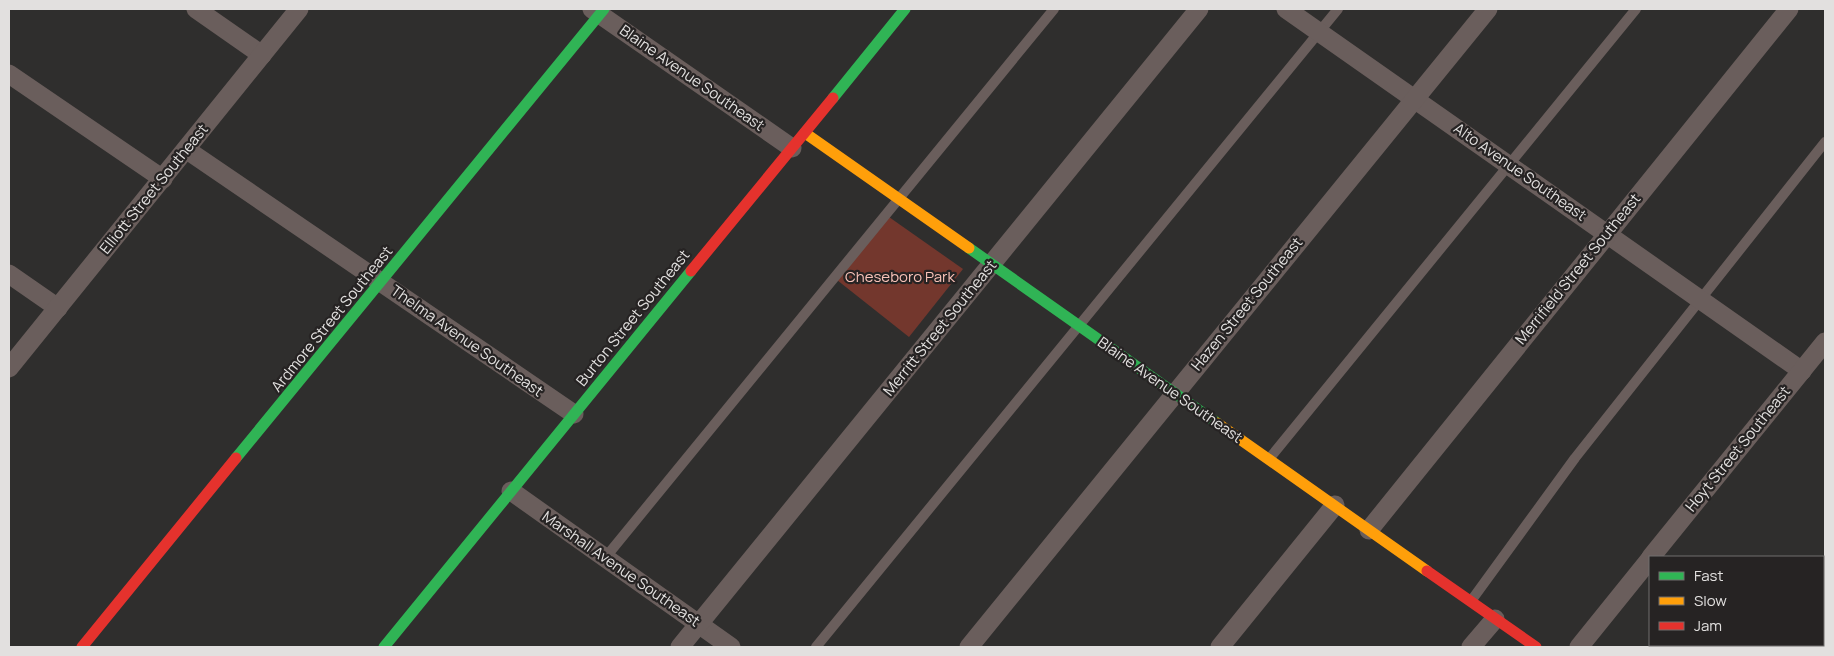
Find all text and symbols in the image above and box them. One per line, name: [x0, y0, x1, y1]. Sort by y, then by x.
street label: Blaine Avenue Southeast: [616, 20, 769, 136]
street label: Alto Avenue Southeast: [1450, 118, 1591, 225]
street label: Elliott Street Southeast: [95, 119, 213, 258]
street label: Merrifield Street Southeast: [1510, 189, 1645, 349]
street label: Hazen Street Southeast: [1186, 232, 1307, 375]
street label: Ardmore Street Southeast: [266, 241, 397, 396]
street label: Burton Street Southeast: [571, 245, 694, 390]
street label: Merritt Street Southeast: [878, 255, 1001, 400]
park label: Cheseboro Park: [845, 266, 955, 287]
street label: Thelma Avenue Southeast: [387, 280, 548, 401]
street label: Blaine Avenue Southeast: [1094, 332, 1247, 448]
street label: Hoyt Street Southeast: [1680, 381, 1795, 516]
street label: Marshall Avenue Southeast: [538, 506, 704, 631]
legend: [1649, 556, 1824, 646]
text: Fast: [1694, 565, 1723, 586]
text: Slow: [1694, 590, 1727, 611]
text: Jam: [1694, 615, 1722, 636]

